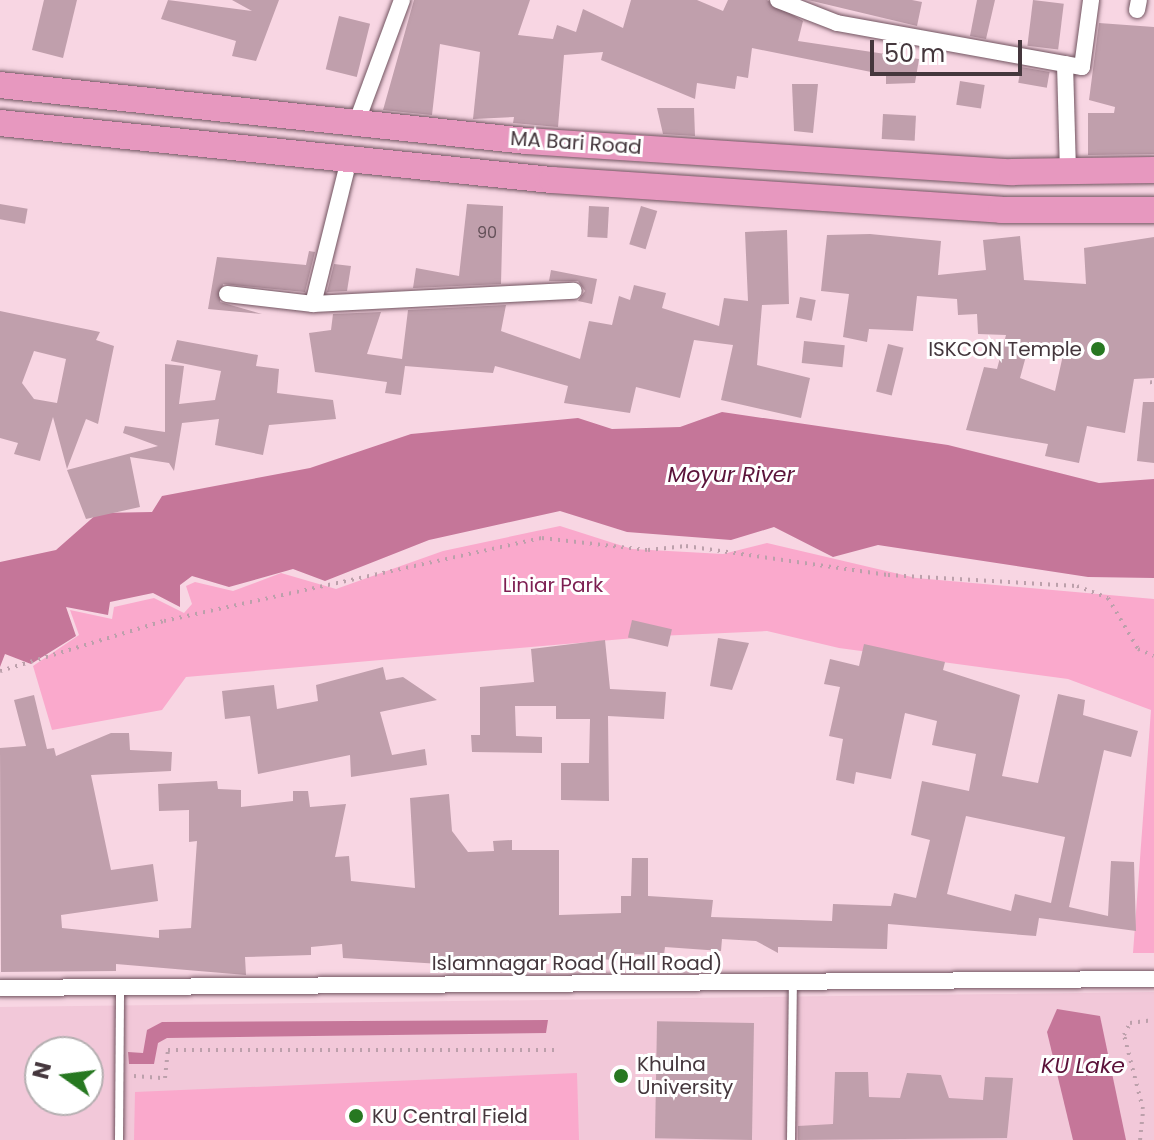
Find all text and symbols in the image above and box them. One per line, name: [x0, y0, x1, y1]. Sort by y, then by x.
scale bar: [874, 24, 1026, 74]
text: 50 m: [884, 37, 945, 70]
street label: MA Bari Road: [510, 126, 642, 160]
house number: 90: [477, 223, 497, 243]
place label: ISKCON Temple: [928, 337, 1082, 361]
marker: ISKCON Temple: [1089, 340, 1107, 358]
water label: Moyur River: [667, 462, 795, 488]
park label: Liniar Park: [503, 573, 603, 597]
street label: Islamnagar Road (Hall Road): [432, 951, 722, 975]
north arrow: [24, 1036, 104, 1116]
place label: Khulna University: [637, 1052, 733, 1099]
water label: KU Lake: [1041, 1053, 1125, 1079]
text: N: [25, 1059, 59, 1082]
marker: Khulna University: [612, 1067, 630, 1085]
place label: KU Central Field: [372, 1104, 528, 1128]
marker: KU Central Field: [347, 1107, 365, 1125]

